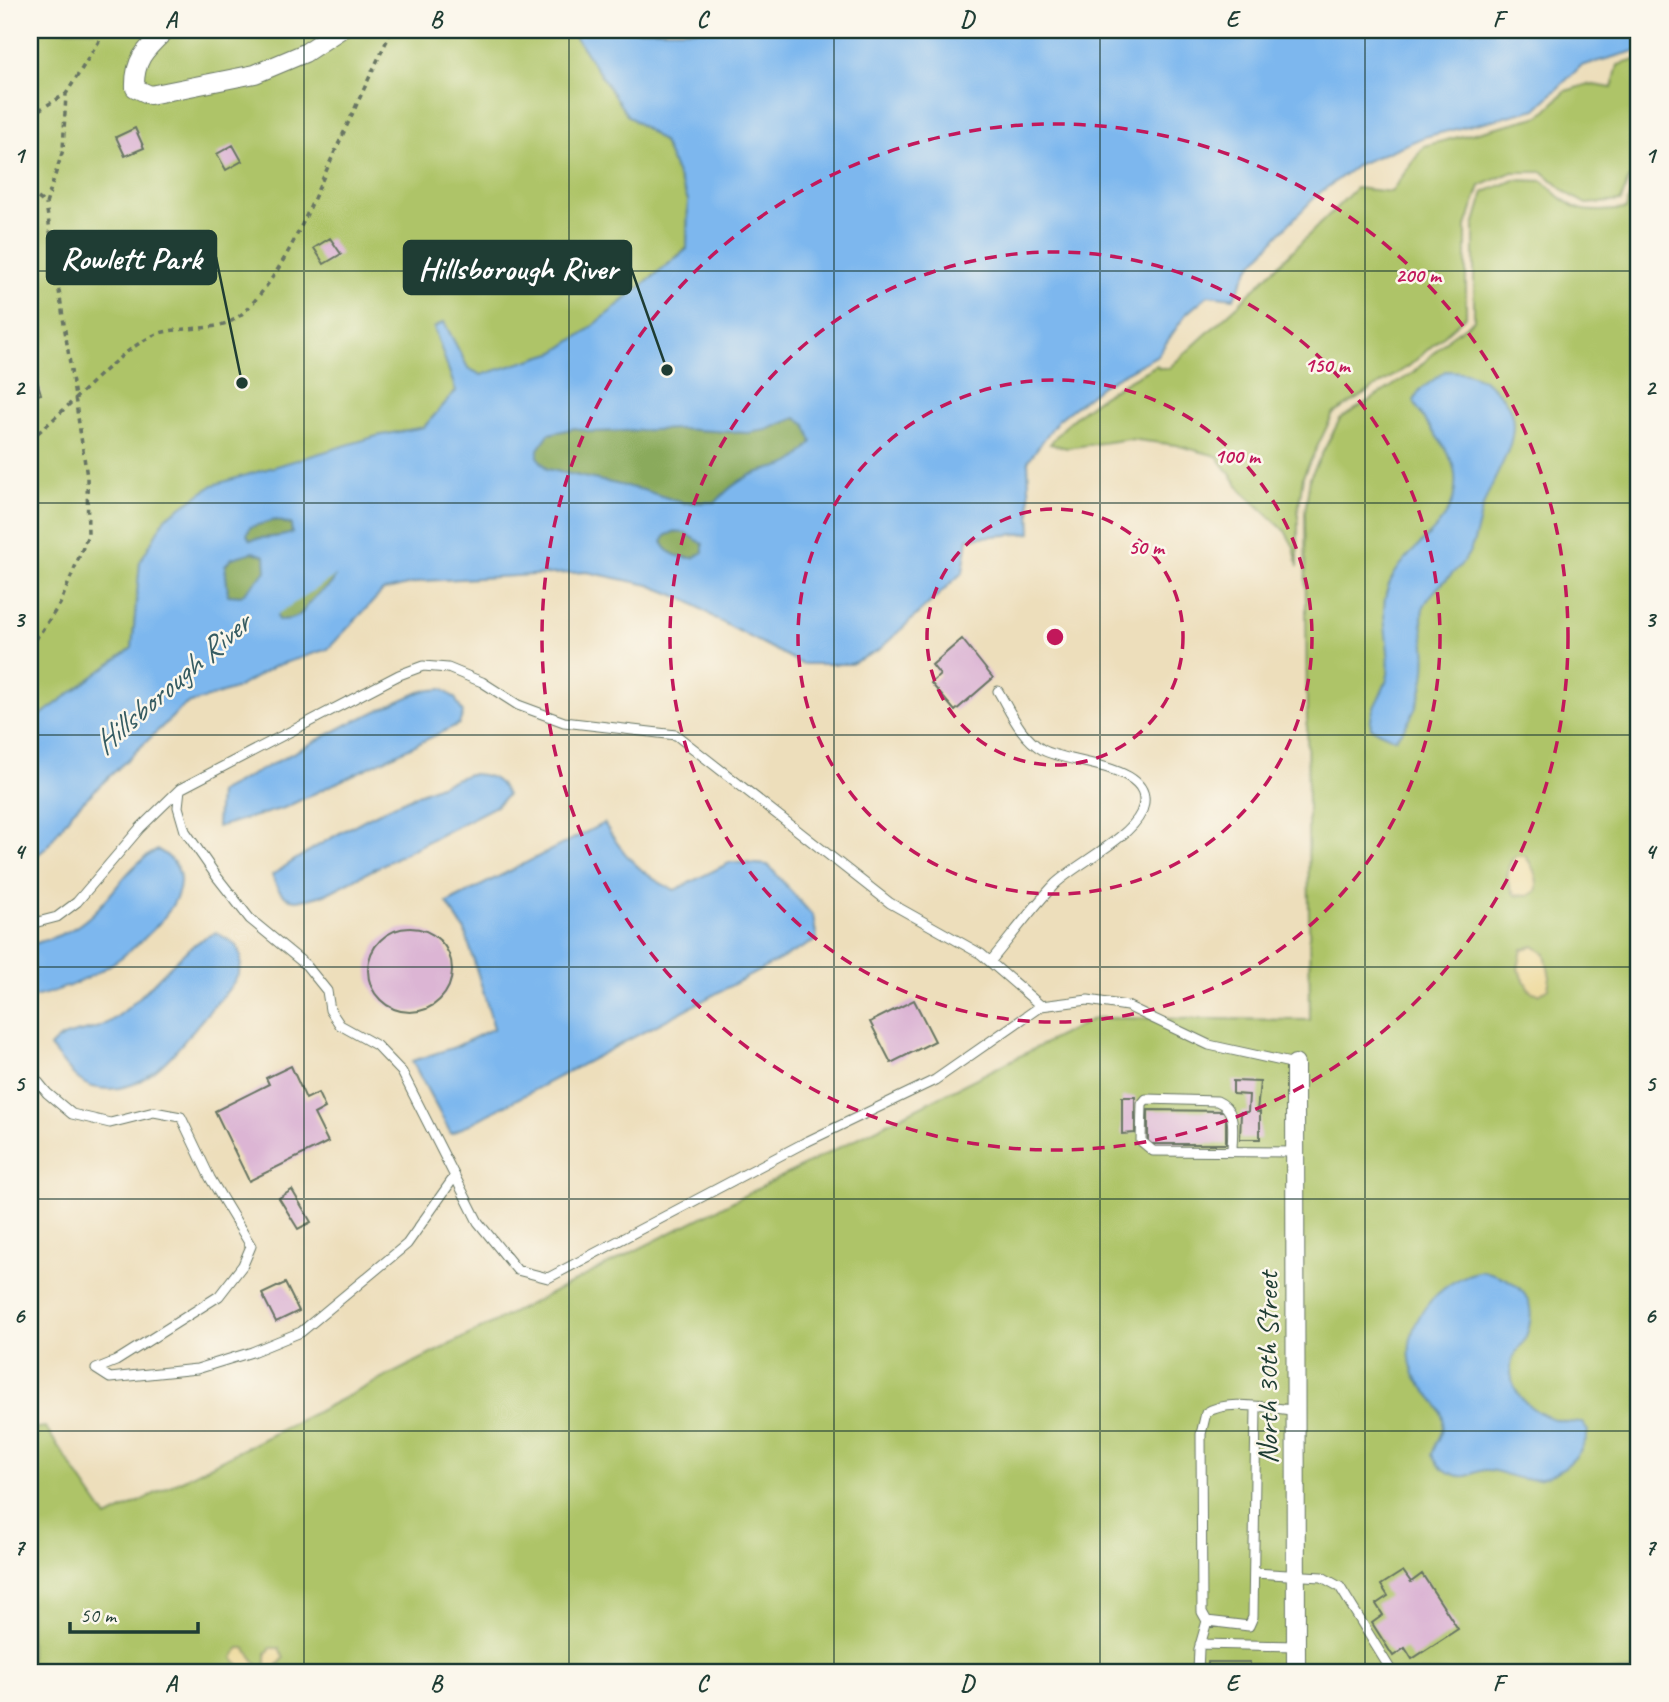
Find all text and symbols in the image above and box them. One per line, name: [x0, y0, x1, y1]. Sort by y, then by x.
text: A: [165, 5, 179, 34]
text: B: [430, 5, 444, 34]
text: C: [697, 5, 711, 34]
text: D: [960, 5, 976, 34]
text: E: [1226, 5, 1242, 34]
text: F: [1493, 5, 1509, 34]
text: 1: [14, 141, 27, 170]
text: 1: [1645, 141, 1658, 170]
callout: Rowlett Park: [47, 231, 216, 284]
text: Rowlett Park: [61, 238, 204, 279]
callout: Hillsborough River: [404, 241, 631, 294]
text: Hillsborough River: [418, 248, 621, 289]
text: 200 m: [1395, 262, 1443, 288]
text: 150 m: [1304, 352, 1352, 378]
text: 2: [14, 373, 27, 402]
text: 2: [1645, 373, 1658, 402]
text: 100 m: [1214, 443, 1262, 469]
text: 50 m: [1128, 534, 1166, 560]
water label: Hillsborough River: [84, 600, 263, 763]
text: 3: [14, 605, 27, 634]
text: 3: [1645, 605, 1658, 634]
centre of rings: [1043, 625, 1067, 649]
text: 4: [14, 837, 27, 866]
text: 4: [1645, 837, 1658, 866]
text: 5: [14, 1069, 26, 1098]
text: 5: [1645, 1069, 1657, 1098]
street label: North 30th Street: [1248, 1269, 1286, 1464]
text: 6: [14, 1301, 27, 1330]
text: 6: [1645, 1301, 1658, 1330]
text: 7: [14, 1533, 27, 1562]
text: 7: [1645, 1533, 1658, 1562]
scale bar: [70, 1590, 198, 1634]
text: 50 m: [80, 1602, 118, 1628]
text: A: [165, 1669, 179, 1698]
text: B: [430, 1669, 444, 1698]
text: C: [697, 1669, 711, 1698]
text: D: [960, 1669, 976, 1698]
text: E: [1226, 1669, 1242, 1698]
text: F: [1493, 1669, 1509, 1698]

